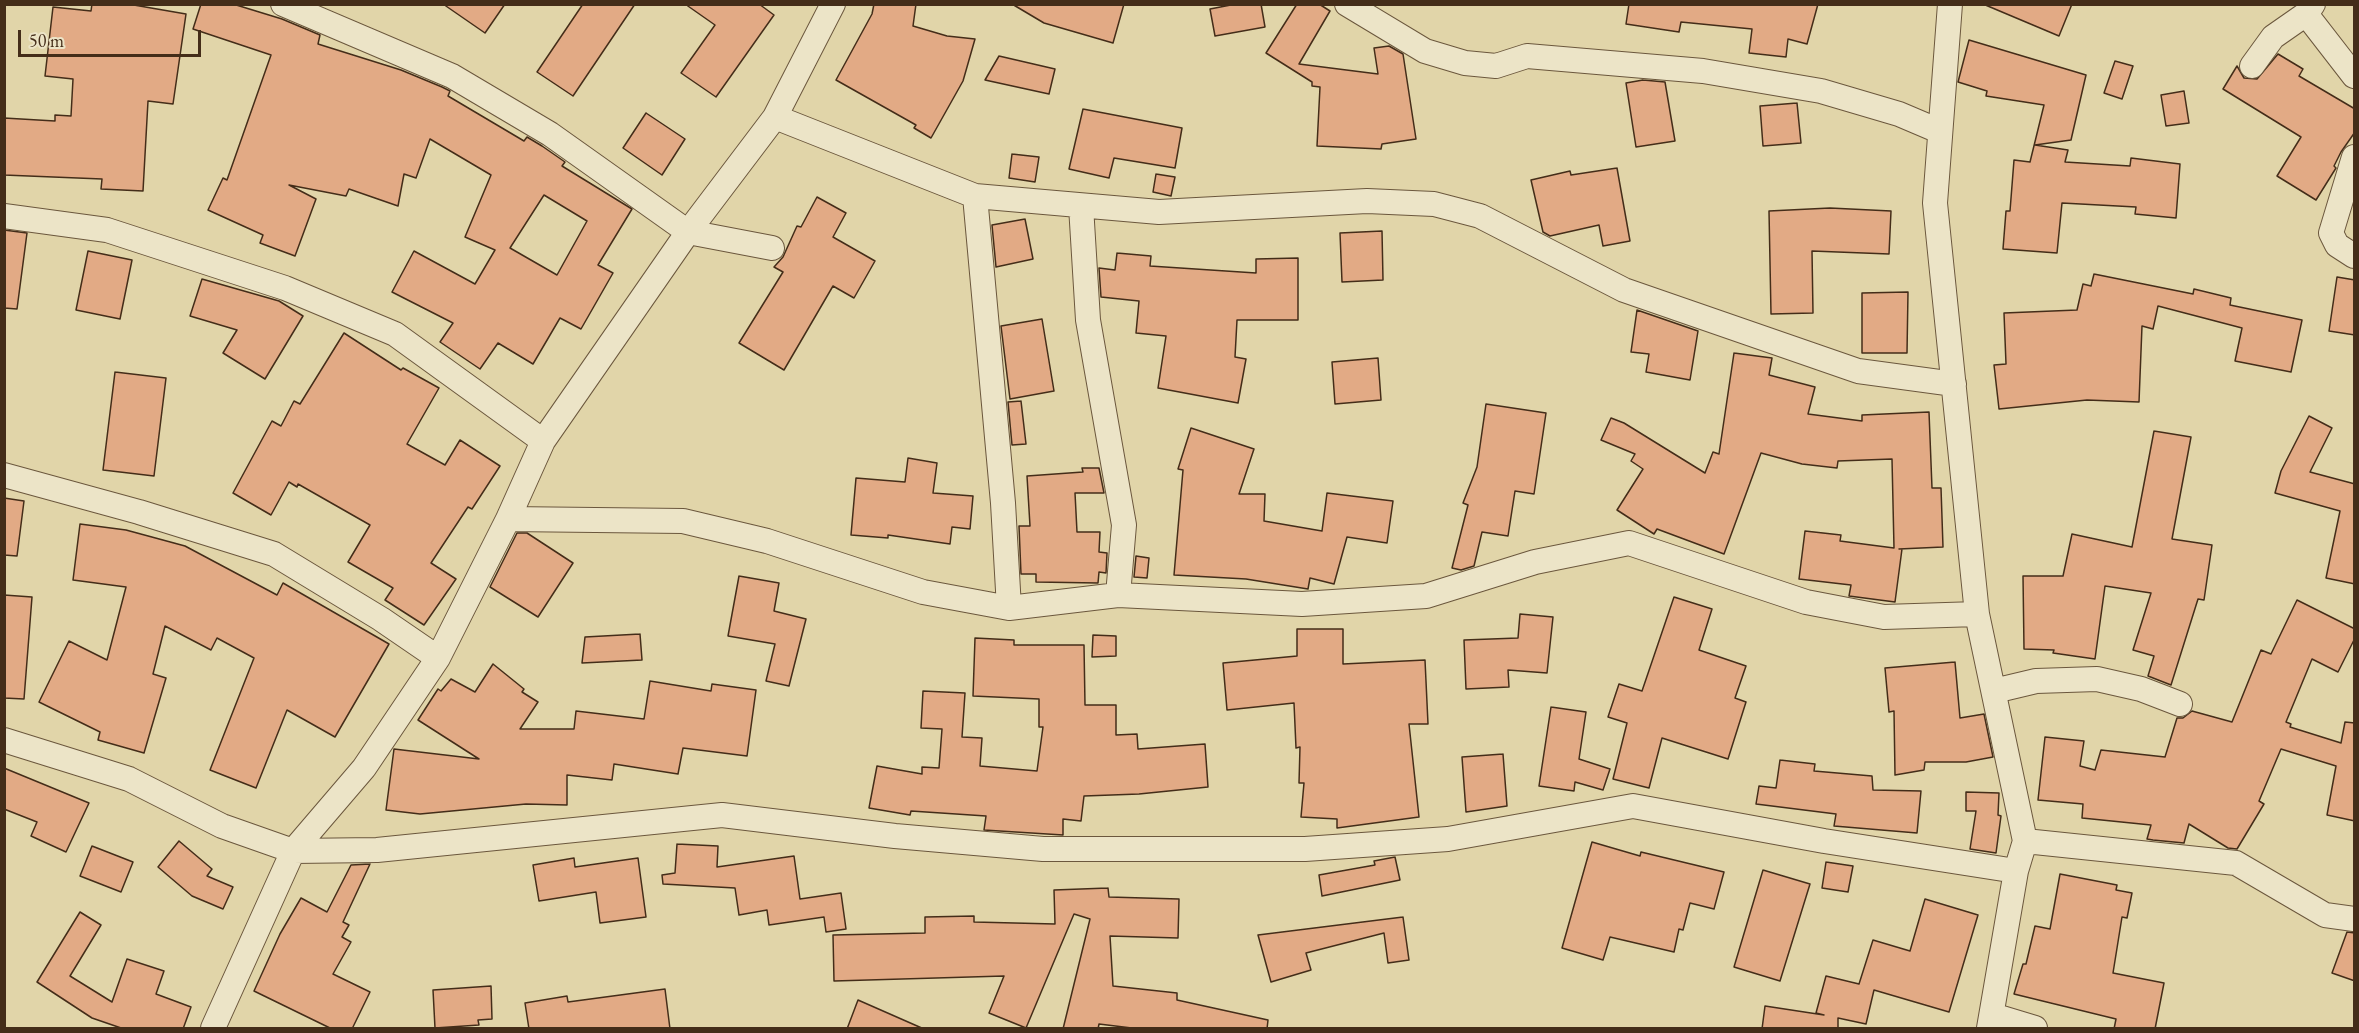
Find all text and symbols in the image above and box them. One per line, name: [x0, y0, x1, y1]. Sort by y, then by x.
scale bar: [21, 18, 204, 56]
text: 50 m: [29, 29, 64, 52]

